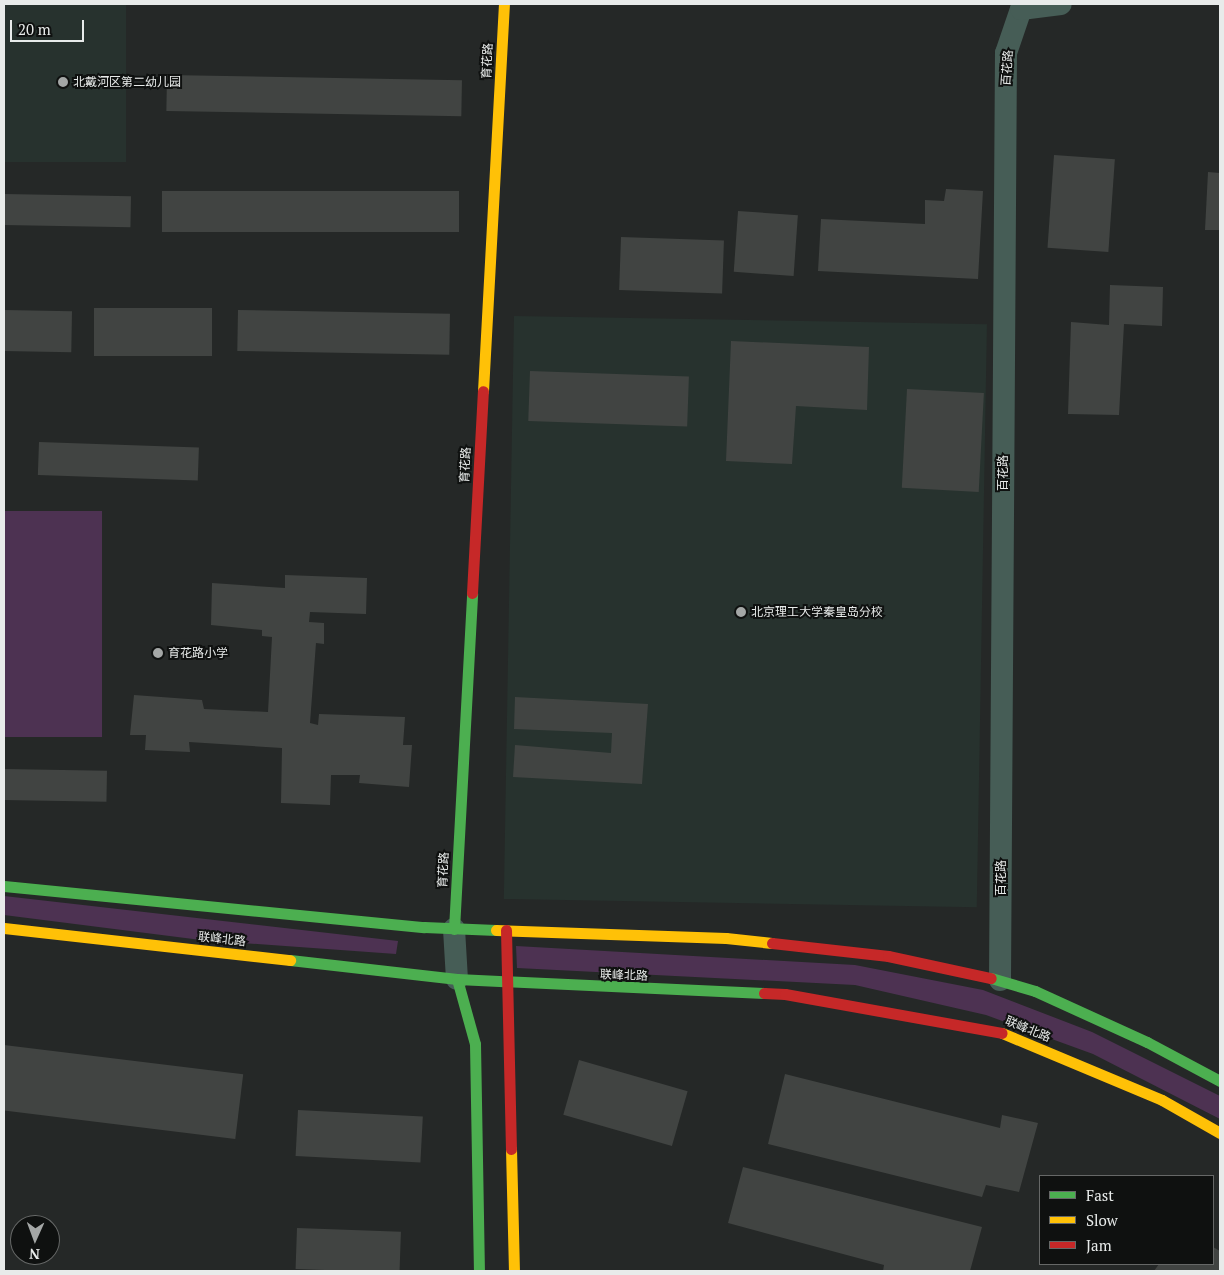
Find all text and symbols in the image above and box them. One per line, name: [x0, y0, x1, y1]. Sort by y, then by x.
scale bar: [12, 10, 86, 42]
text: 20 m: [18, 19, 51, 39]
street label: 育花路: [479, 43, 495, 79]
street label: 百花路: [999, 50, 1015, 86]
place label: 北戴河区第二幼儿园: [73, 75, 181, 89]
marker: 北戴河区第二幼儿园: [57, 76, 69, 88]
street label: 育花路: [457, 447, 473, 483]
street label: 百花路: [996, 455, 1010, 491]
place label: 北京理工大学秦皇岛分校: [751, 605, 883, 619]
marker: 北京理工大学秦皇岛分校: [735, 606, 747, 618]
place label: 育花路小学: [168, 646, 228, 660]
marker: 育花路小学: [152, 647, 164, 659]
street label: 育花路: [435, 852, 451, 888]
street label: 百花路: [994, 860, 1008, 896]
street label: 联峰北路: [197, 929, 247, 949]
street label: 联峰北路: [600, 967, 648, 983]
street label: 联峰北路: [1003, 1013, 1053, 1045]
legend: [1039, 1175, 1214, 1265]
text: Fast: [1086, 1185, 1114, 1205]
text: Slow: [1086, 1210, 1118, 1230]
north arrow: [10, 1215, 60, 1265]
text: Jam: [1086, 1235, 1112, 1255]
text: N: [29, 1245, 40, 1264]

